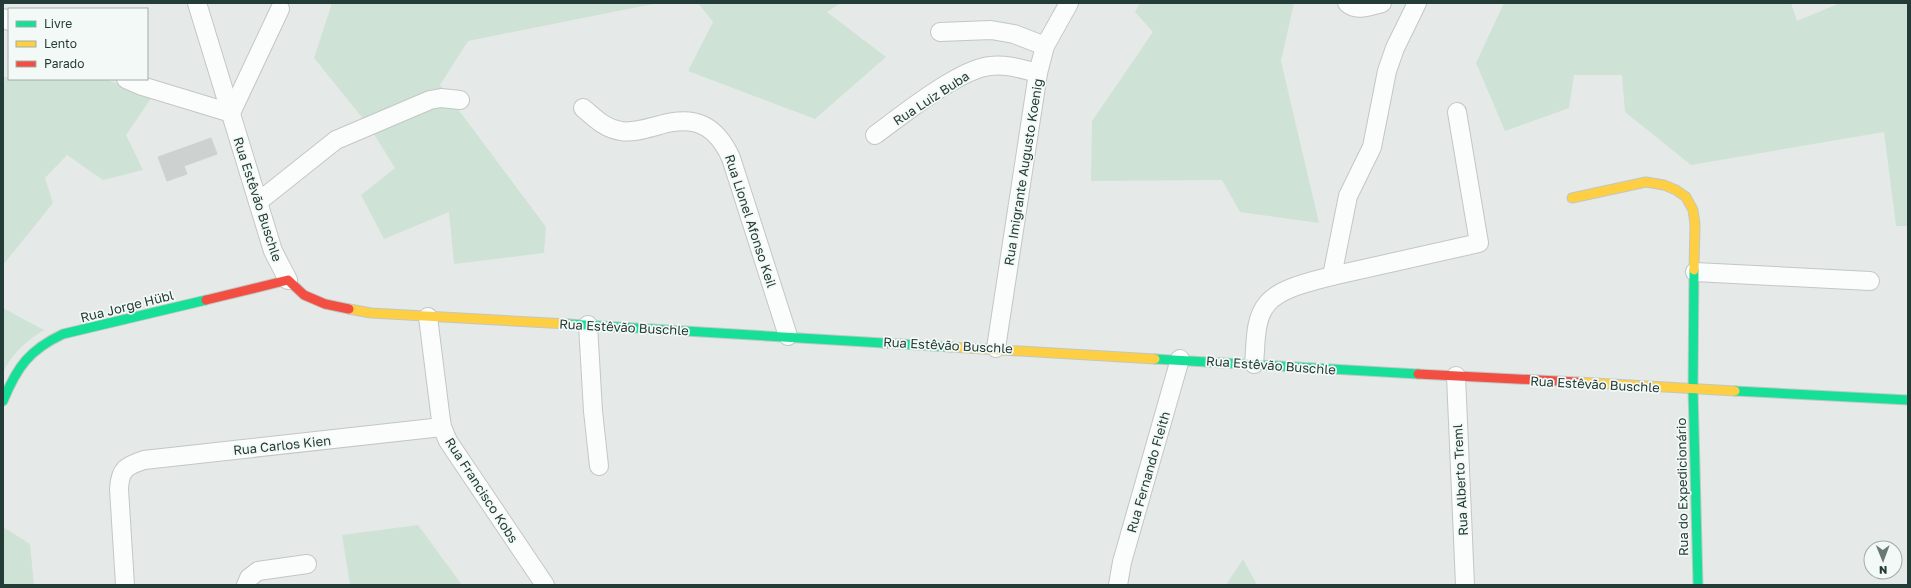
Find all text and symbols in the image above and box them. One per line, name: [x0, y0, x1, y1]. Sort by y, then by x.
legend: [8, 8, 148, 80]
text: Livre: [44, 16, 72, 31]
text: Lento: [44, 36, 77, 51]
text: Parado: [44, 56, 84, 71]
street label: Rua Luiz Buba: [890, 68, 972, 128]
street label: Rua Imigrante Augusto Koenig: [1000, 77, 1046, 267]
street label: Rua Estêvão Buschle: [230, 135, 286, 263]
street label: Rua Lionel Afonso Keil: [722, 152, 780, 290]
street label: Rua Jorge Hübl: [79, 287, 175, 325]
street label: Rua Estêvão Buschle: [559, 316, 689, 338]
street label: Rua Estêvão Buschle: [883, 334, 1013, 356]
street label: Rua Estêvão Buschle: [1206, 352, 1336, 378]
street label: Rua Estêvão Buschle: [1530, 373, 1660, 395]
street label: Rua Fernando Fleith: [1123, 409, 1173, 535]
street label: Rua do Expedicionário: [1673, 418, 1691, 556]
street label: Rua Alberto Treml: [1449, 424, 1471, 536]
street label: Rua Carlos Kien: [232, 432, 332, 458]
street label: Rua Francisco Kobs: [442, 434, 522, 546]
north arrow: [1863, 540, 1903, 580]
text: N: [1879, 564, 1887, 577]

